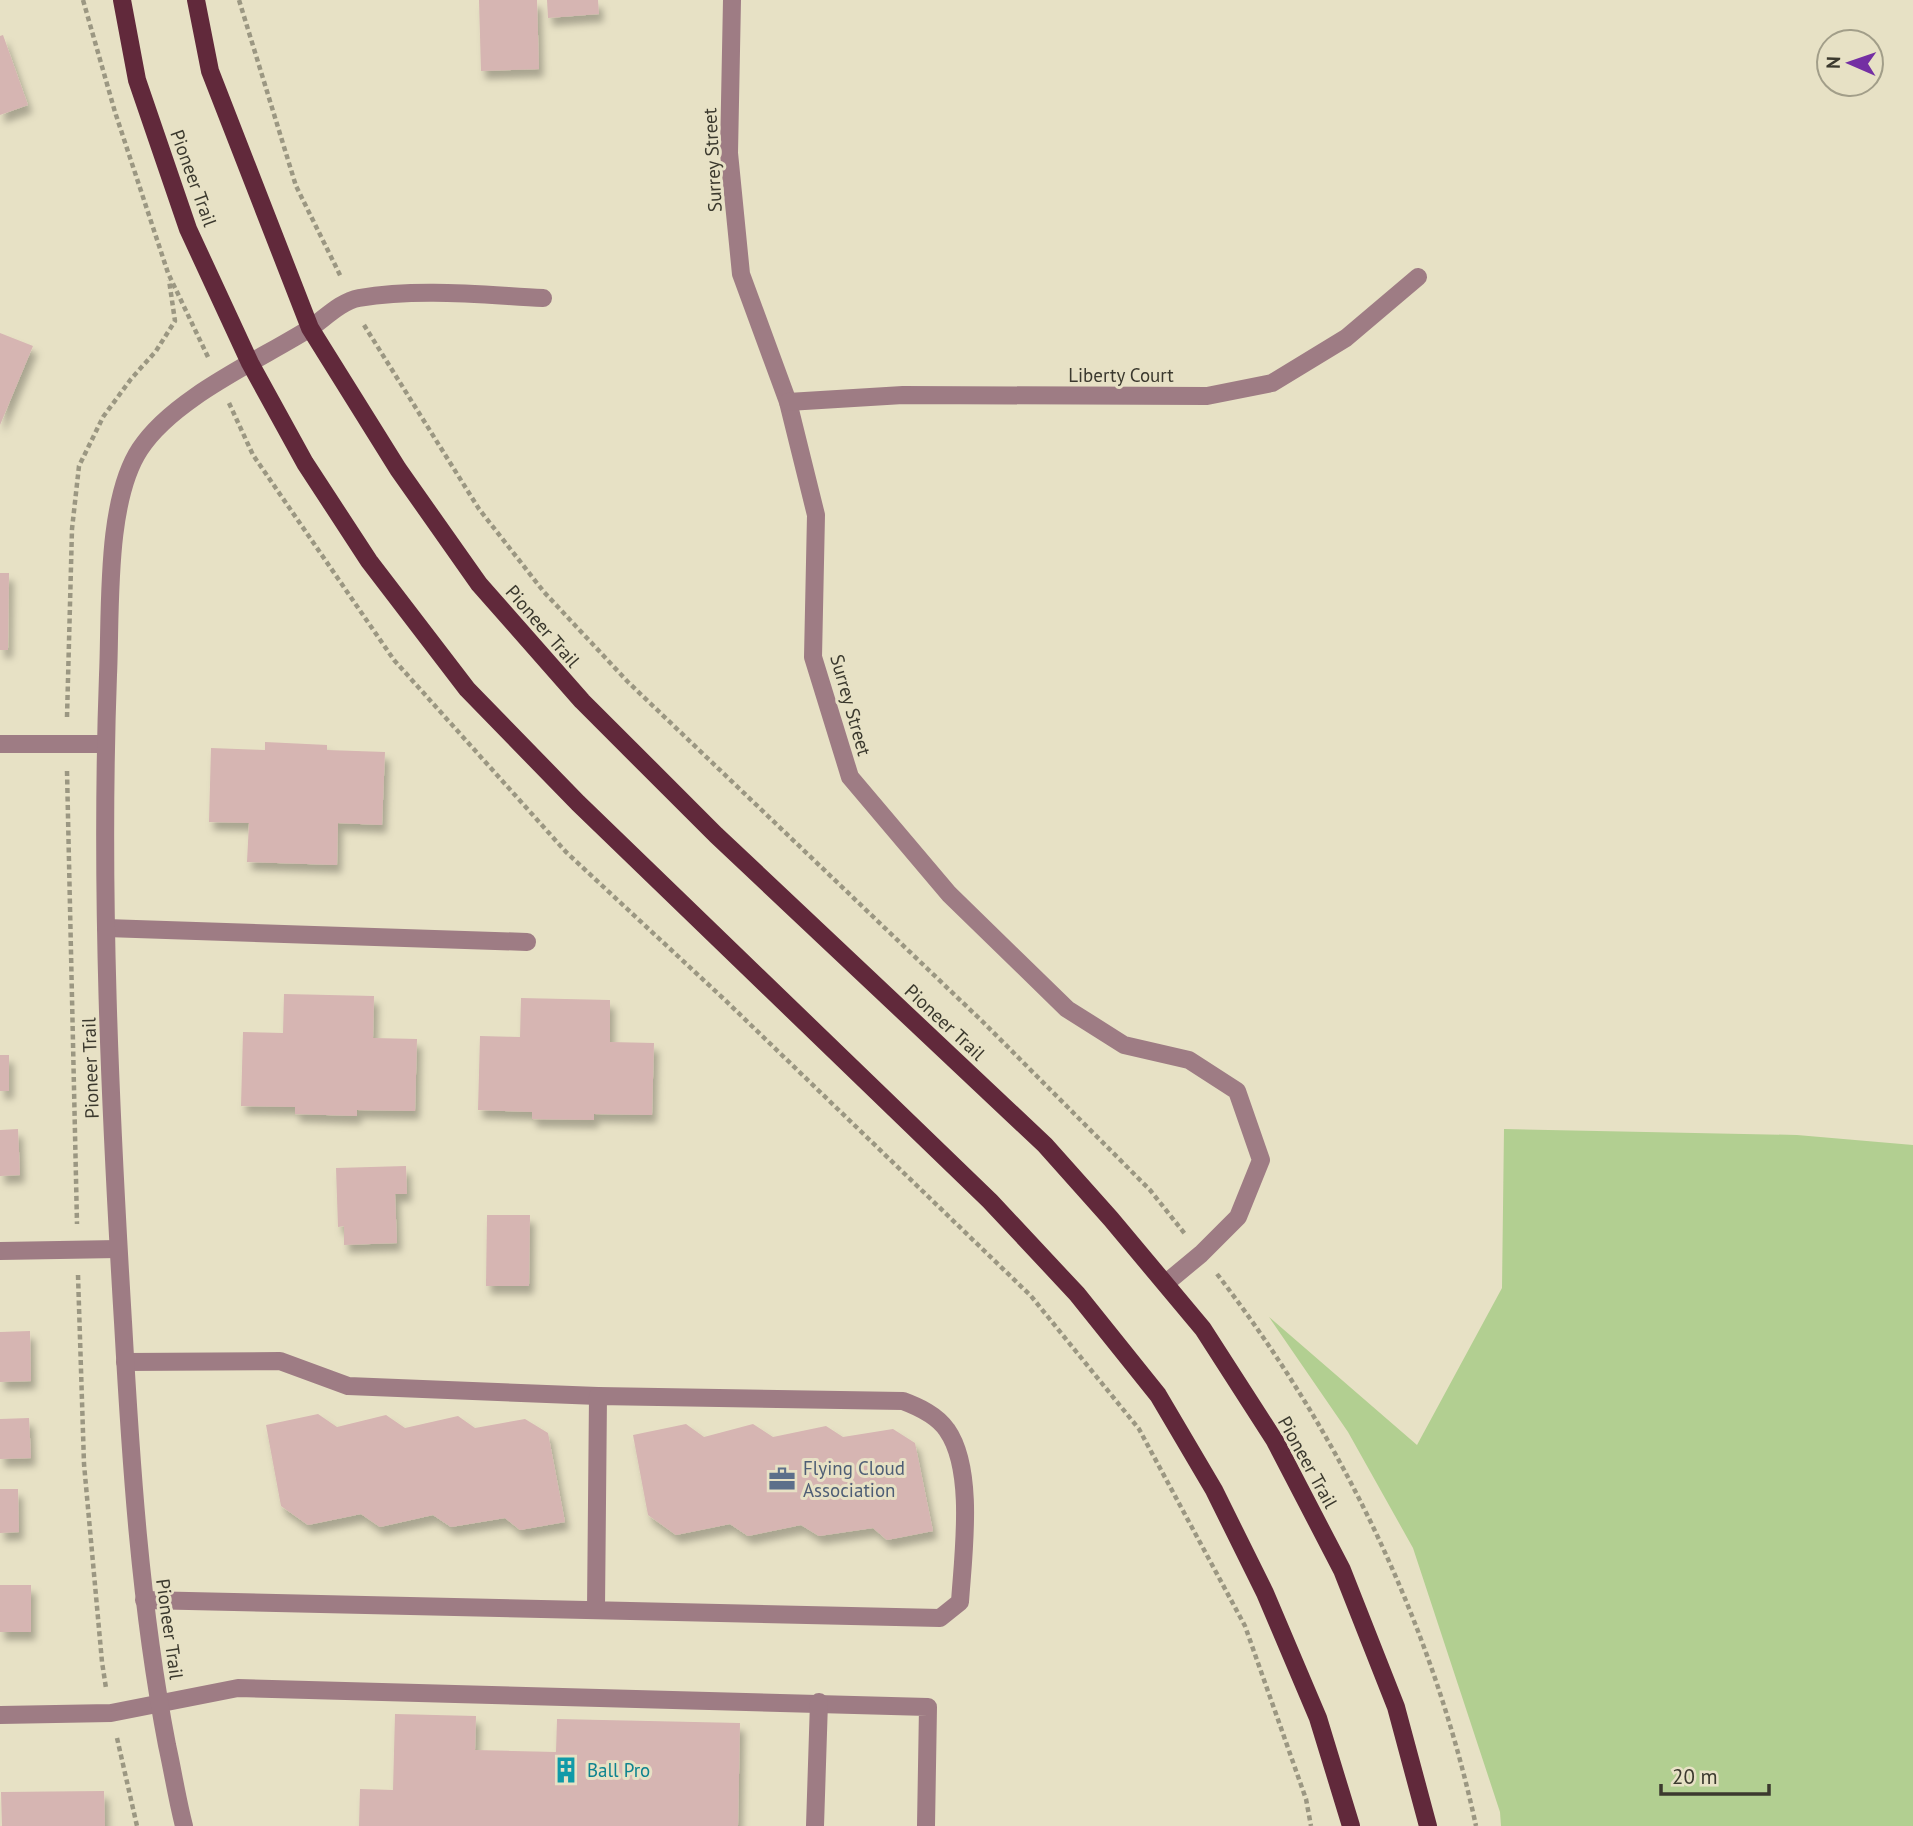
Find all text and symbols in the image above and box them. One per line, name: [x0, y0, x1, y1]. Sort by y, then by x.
north arrow: [1815, 28, 1885, 98]
text: N: [1821, 56, 1845, 69]
street label: Surrey Street: [697, 107, 727, 213]
street label: Pioneer Trail: [165, 126, 223, 230]
street label: Liberty Court: [1068, 363, 1174, 387]
street label: Pioneer Trail: [501, 580, 586, 672]
street label: Surrey Street: [825, 652, 877, 759]
street label: Pioneer Trail: [900, 979, 991, 1066]
street label: Pioneer Trail: [76, 1016, 104, 1119]
street label: Pioneer Trail: [1273, 1412, 1343, 1513]
place label: Flying Cloud Association: [803, 1456, 905, 1502]
office icon: Flying Cloud Association: [767, 1464, 797, 1494]
street label: Pioneer Trail: [151, 1577, 189, 1681]
scale bar: [1661, 1752, 1770, 1796]
building icon: Ball Pro: [551, 1755, 581, 1785]
place label: Ball Pro: [587, 1758, 650, 1782]
text: 20 m: [1672, 1763, 1718, 1790]

